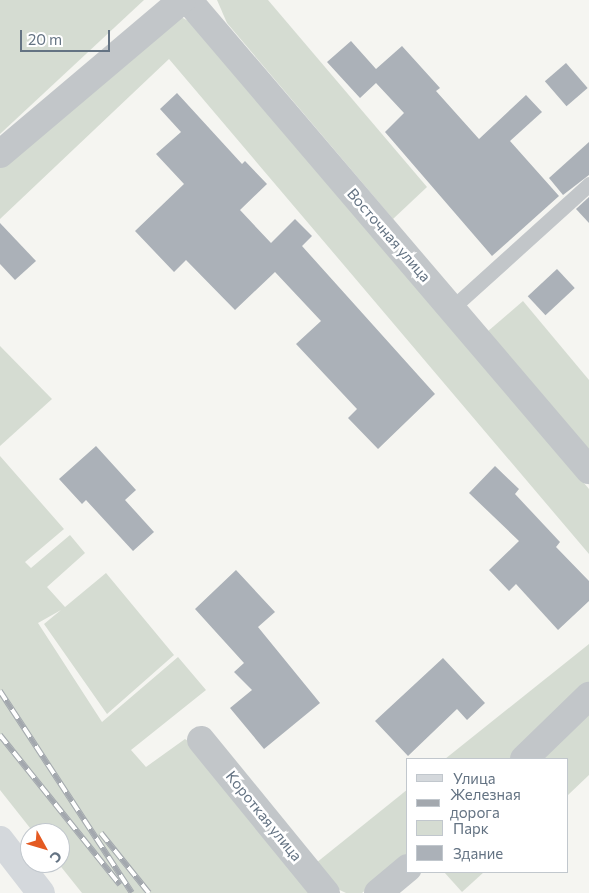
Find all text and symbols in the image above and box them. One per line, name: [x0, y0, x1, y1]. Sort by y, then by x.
scale bar: [22, 20, 112, 52]
text: 20 m: [28, 30, 62, 48]
street label: Восточная улица: [343, 185, 435, 285]
legend: [406, 758, 569, 873]
street label: Короткая улица: [222, 767, 306, 865]
text: Улица: [453, 769, 495, 787]
text: Железная дорога: [450, 785, 521, 821]
text: Парк: [453, 819, 489, 837]
north arrow: [20, 823, 70, 873]
text: Здание: [453, 844, 503, 862]
text: С: [47, 848, 66, 866]

